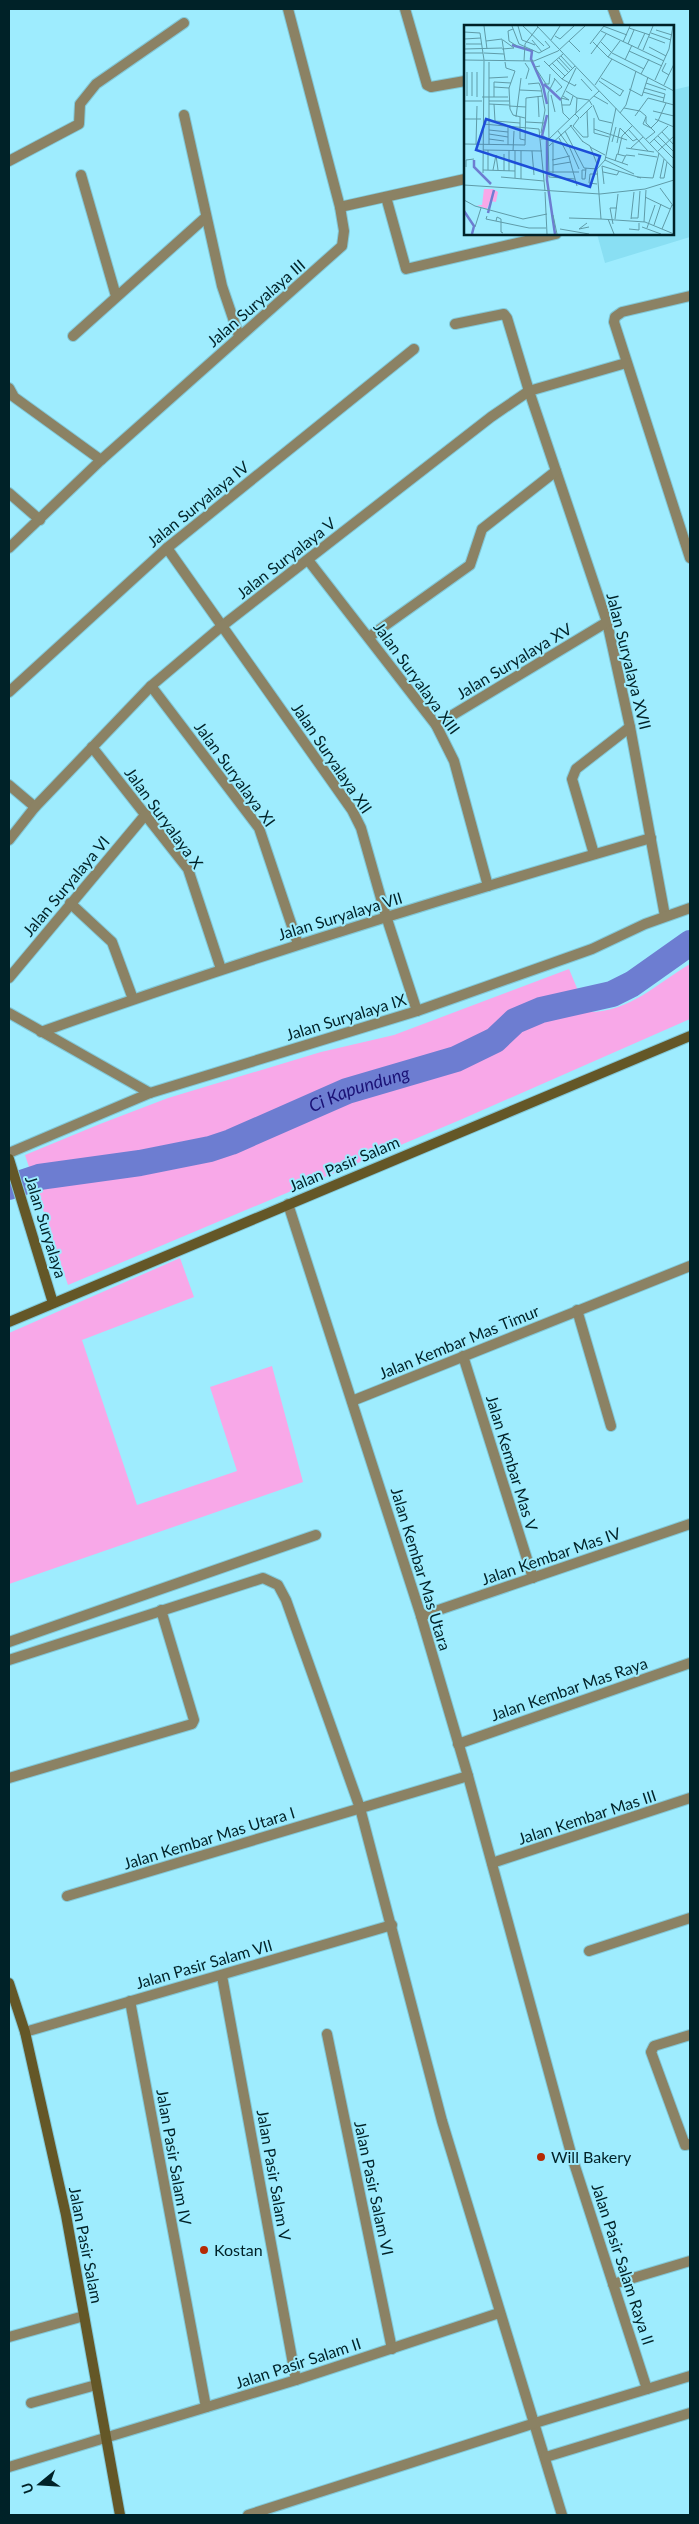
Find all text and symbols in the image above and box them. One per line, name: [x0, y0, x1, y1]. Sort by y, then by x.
inset map: [464, 25, 674, 235]
street label: Jalan Suryalaya III: [203, 255, 309, 350]
street label: Jalan Suryalaya IV: [143, 457, 253, 550]
street label: Jalan Suryalaya V: [232, 513, 339, 602]
street label: Jalan Suryalaya XVII: [603, 591, 656, 731]
street label: Jalan Suryalaya XIII: [370, 618, 464, 737]
street label: Jalan Suryalaya XV: [453, 619, 575, 703]
street label: Jalan Suryalaya XII: [288, 699, 376, 817]
street label: Jalan Suryalaya XI: [191, 718, 280, 830]
street label: Jalan Suryalaya X: [121, 763, 208, 873]
street label: Jalan Suryalaya VI: [18, 832, 113, 940]
street label: Jalan Suryalaya VII: [275, 888, 404, 944]
street label: Jalan Suryalaya IX: [283, 989, 409, 1044]
water label: Ci Kapundung: [305, 1061, 412, 1116]
street label: Jalan Pasir Salam: [286, 1132, 402, 1195]
street label: Jalan Suryalaya: [22, 1173, 71, 1280]
street label: Jalan Kembar Mas Timur: [376, 1301, 542, 1382]
street label: Jalan Kembar Mas V: [483, 1393, 542, 1533]
street label: Jalan Kembar Mas Utara: [388, 1485, 455, 1653]
street label: Jalan Kembar Mas IV: [479, 1523, 623, 1588]
street label: Jalan Kembar Mas Raya: [488, 1653, 650, 1724]
street label: Jalan Kembar Mas III: [515, 1785, 658, 1848]
street label: Jalan Kembar Mas Utara I: [121, 1802, 297, 1873]
street label: Jalan Pasir Salam VII: [133, 1935, 275, 1992]
street label: Jalan Pasir Salam IV: [153, 2087, 196, 2226]
street label: Jalan Pasir Salam V: [254, 2108, 295, 2242]
street label: Jalan Pasir Salam VI: [351, 2119, 398, 2257]
place label: Will Bakery: [551, 2147, 632, 2166]
marker: Will Bakery: [535, 2151, 547, 2163]
street label: Jalan Pasir Salam Raya II: [588, 2181, 659, 2347]
street label: Jalan Pasir Salam: [66, 2185, 107, 2305]
place label: Kostan: [214, 2240, 263, 2259]
marker: Kostan: [198, 2244, 210, 2256]
street label: Jalan Pasir Salam II: [232, 2333, 363, 2392]
north arrow: [15, 2459, 65, 2509]
text: U: [17, 2481, 37, 2496]

